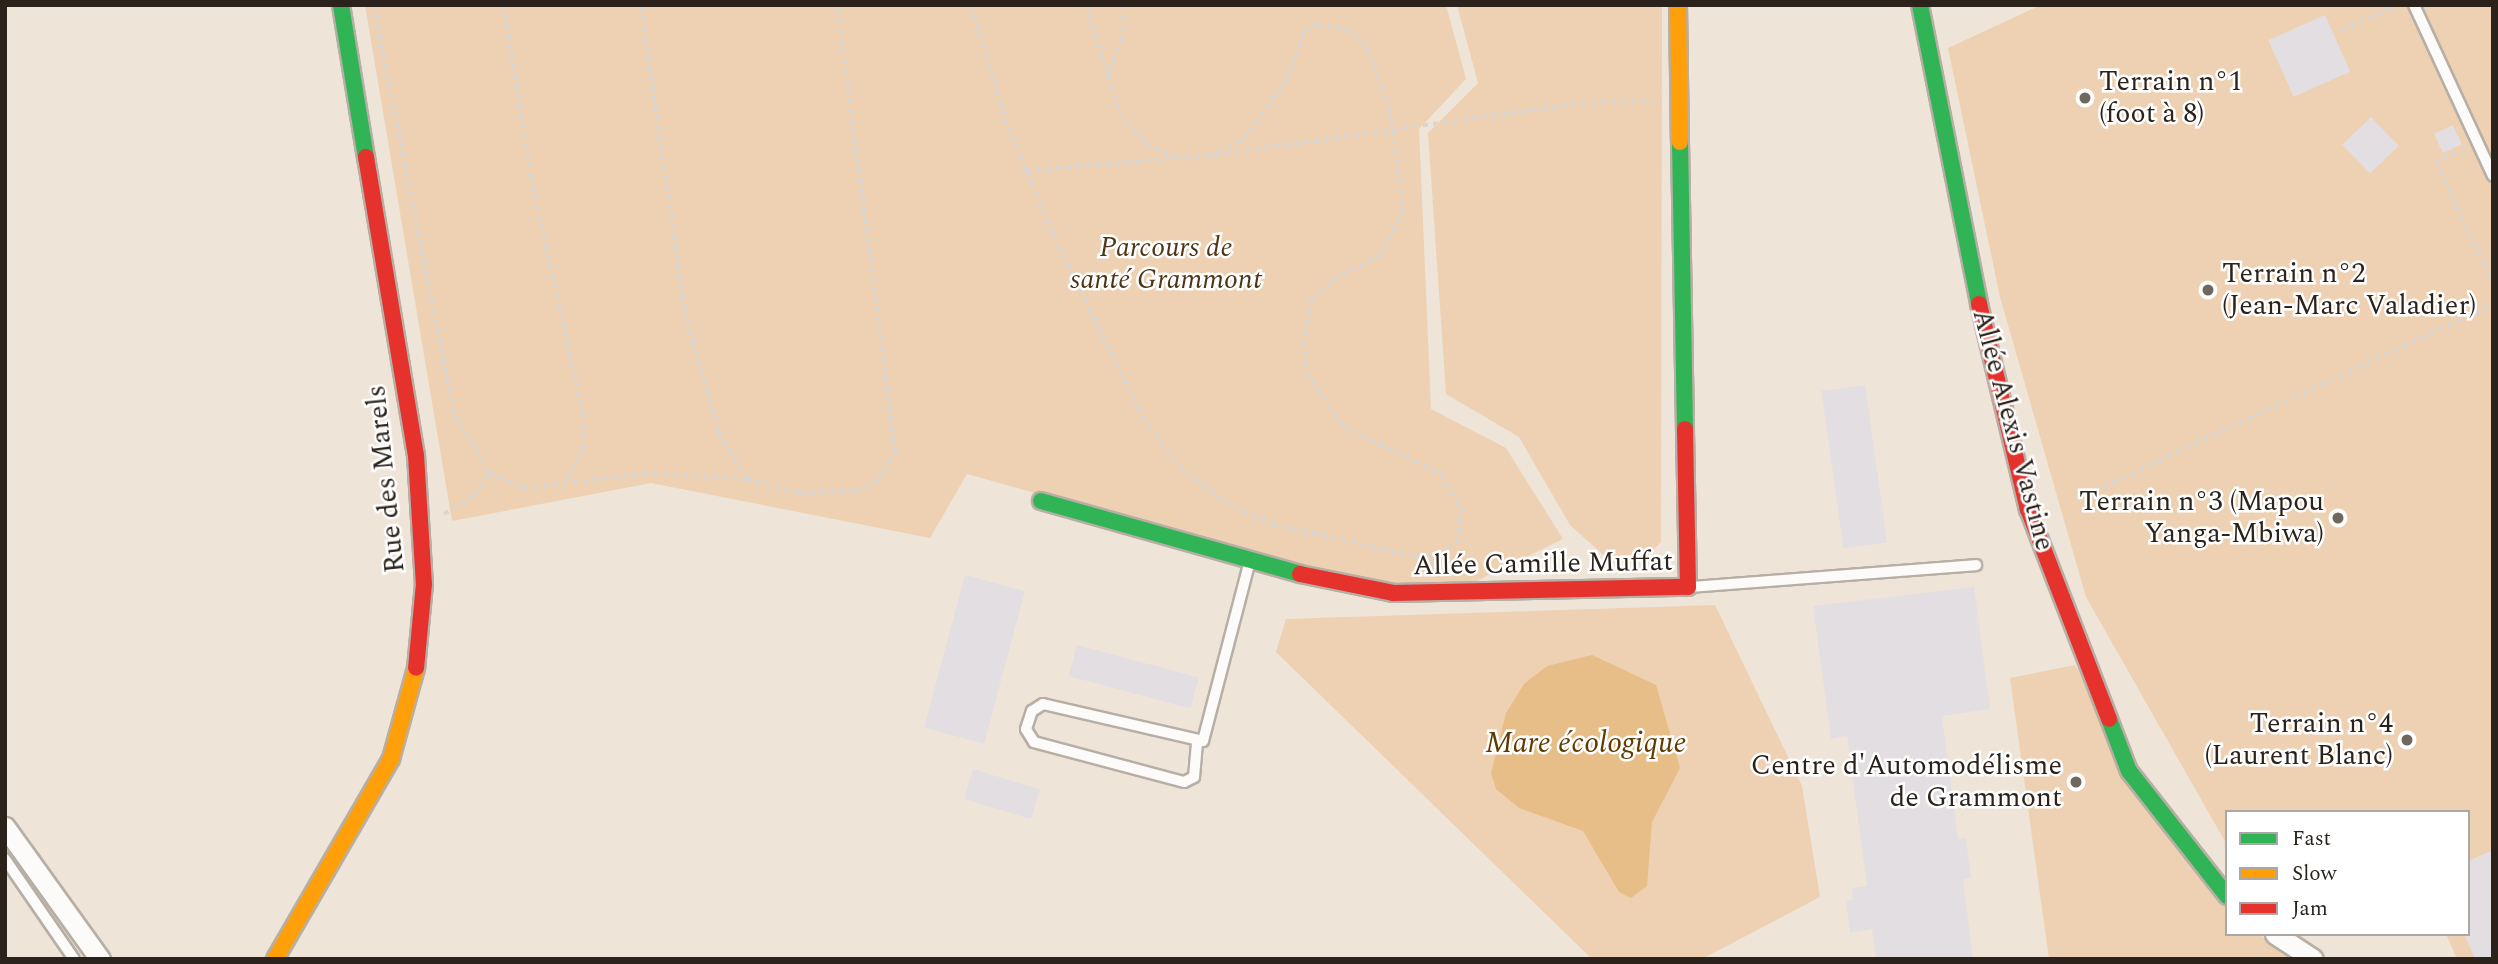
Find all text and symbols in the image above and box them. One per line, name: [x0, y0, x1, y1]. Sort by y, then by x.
place label: Terrain n°1 (foot à 8): [2099, 65, 2243, 131]
marker: Terrain n°1 (foot à 8): [2077, 90, 2093, 106]
park label: Parcours de santé Grammont: [1070, 231, 1262, 297]
place label: Terrain n°2 (Jean-Marc Valadier): [2222, 257, 2476, 323]
marker: Terrain n°2 (Jean-Marc Valadier): [2200, 282, 2216, 298]
street label: Allée Alexis Vastine: [1965, 306, 2061, 554]
street label: Rue des Marels: [359, 383, 413, 575]
place label: Terrain n°3 (Mapou Yanga-Mbiwa): [2079, 485, 2324, 551]
marker: Terrain n°3 (Mapou Yanga-Mbiwa): [2330, 510, 2346, 526]
street label: Allée Camille Muffat: [1413, 545, 1673, 583]
place label: Terrain n°4 (Laurent Blanc): [2205, 707, 2393, 773]
water label: Mare écologique: [1485, 725, 1687, 761]
marker: Terrain n°4 (Laurent Blanc): [2399, 732, 2415, 748]
place label: Centre d'Automodélisme de Grammont: [1751, 749, 2062, 815]
marker: Centre d'Automodélisme de Grammont: [2068, 774, 2084, 790]
legend: [2225, 810, 2470, 936]
text: Fast: [2292, 823, 2331, 855]
text: Slow: [2292, 858, 2336, 890]
text: Jam: [2292, 893, 2328, 925]

